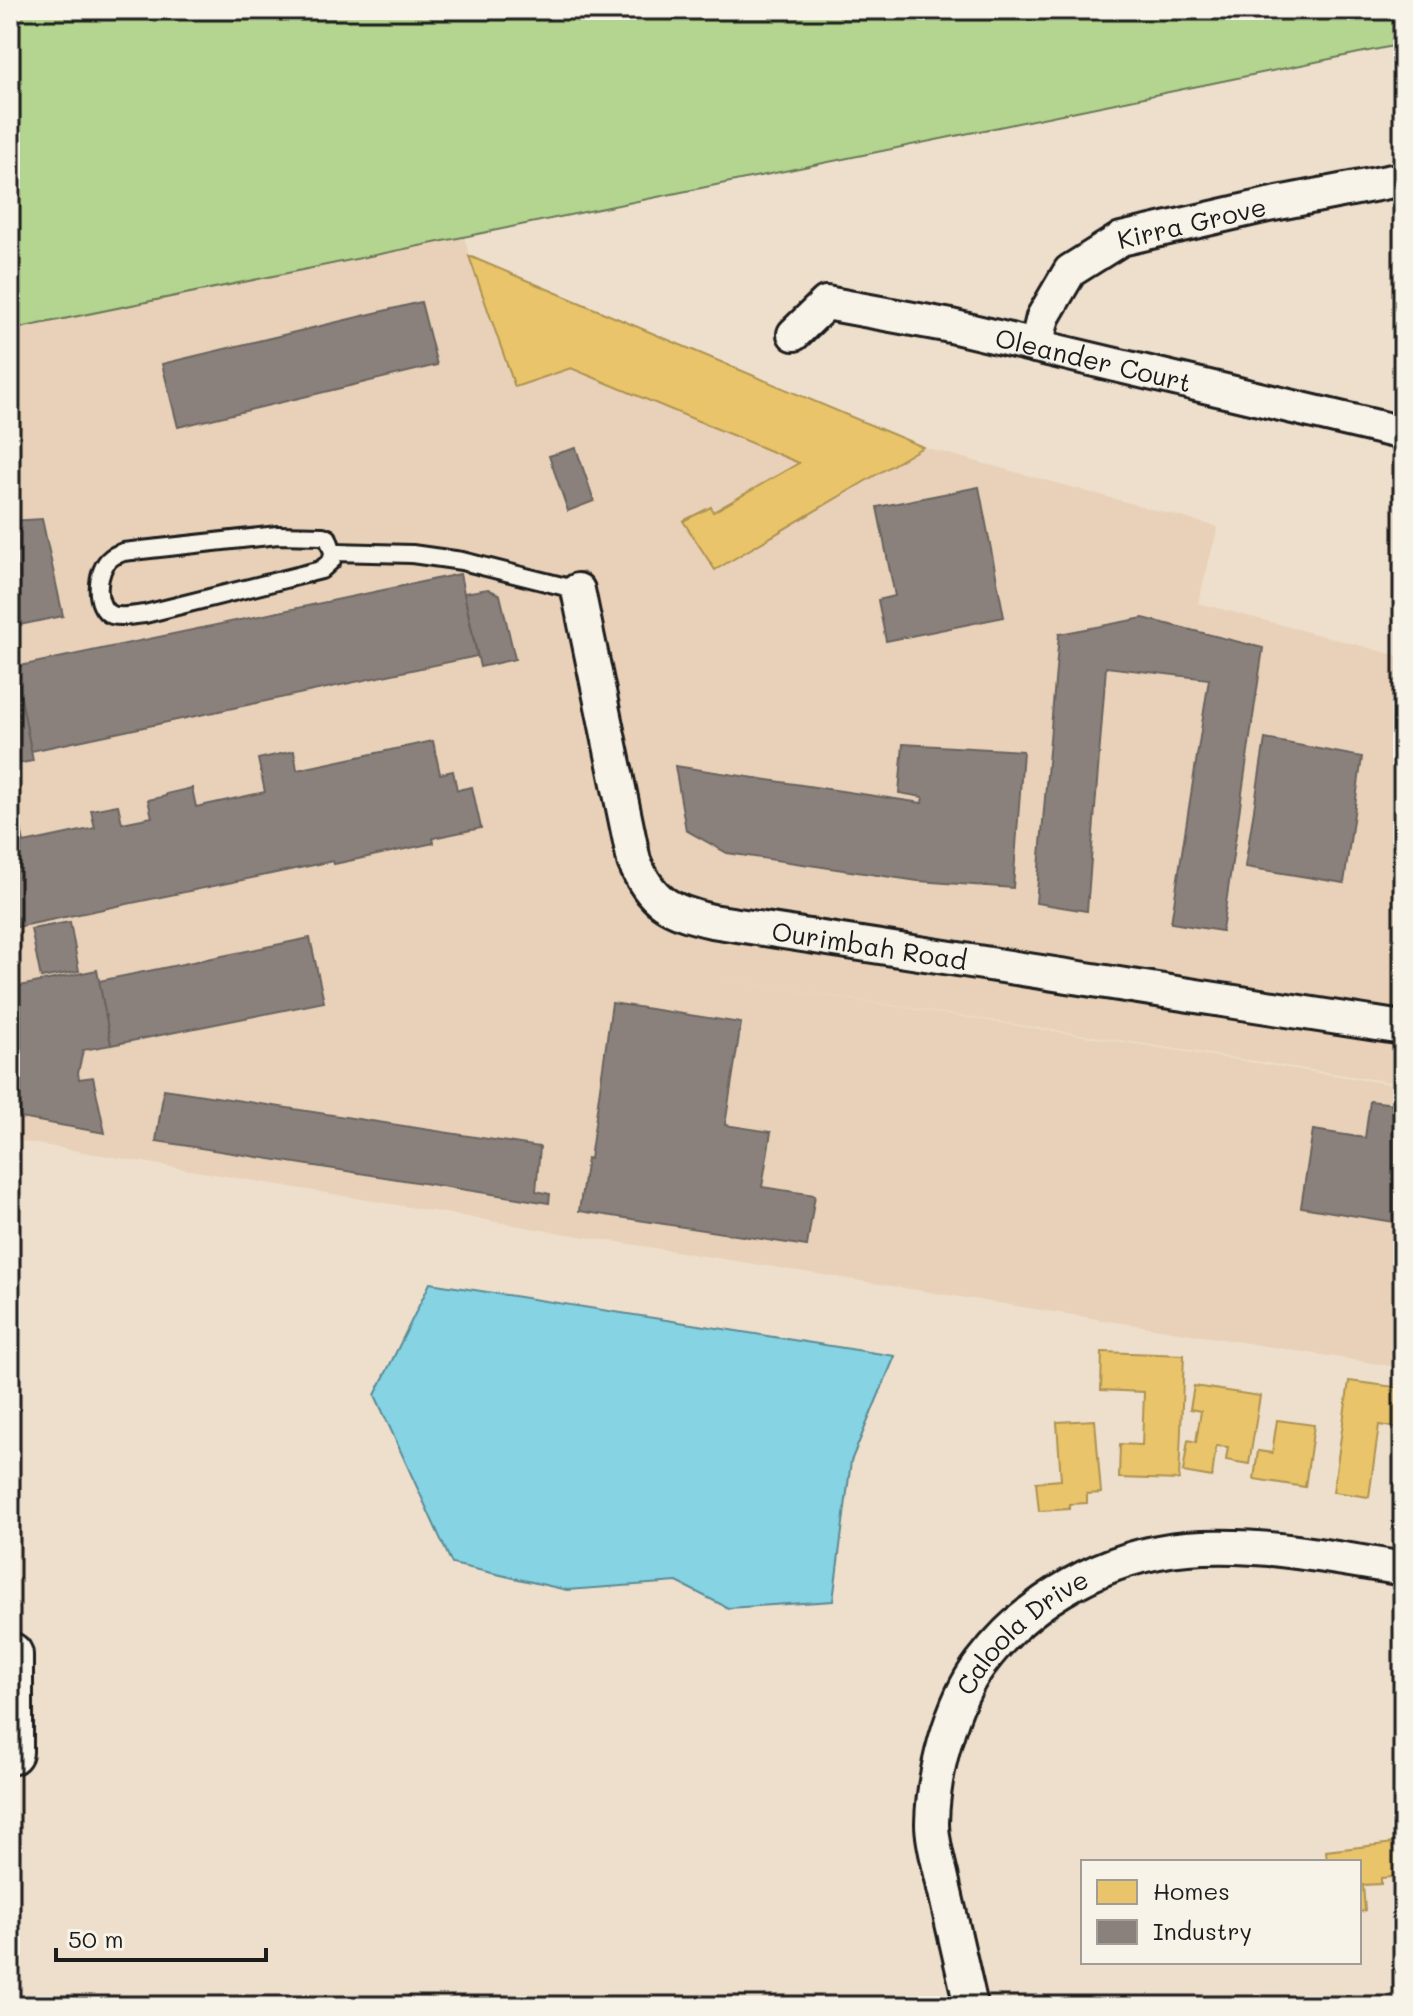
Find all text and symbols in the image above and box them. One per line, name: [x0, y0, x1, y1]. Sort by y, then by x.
street label: Kirra Grove: [1114, 189, 1270, 256]
street label: Oleander Court: [992, 320, 1195, 399]
street label: Ourimbah Road: [769, 913, 969, 977]
street label: Caloola Drive: [948, 1562, 1094, 1701]
legend: [1081, 1860, 1361, 1964]
text: Homes: [1153, 1875, 1230, 1906]
scale bar: [56, 1912, 266, 1962]
text: Industry: [1153, 1915, 1252, 1946]
text: 50 m: [68, 1923, 124, 1954]

